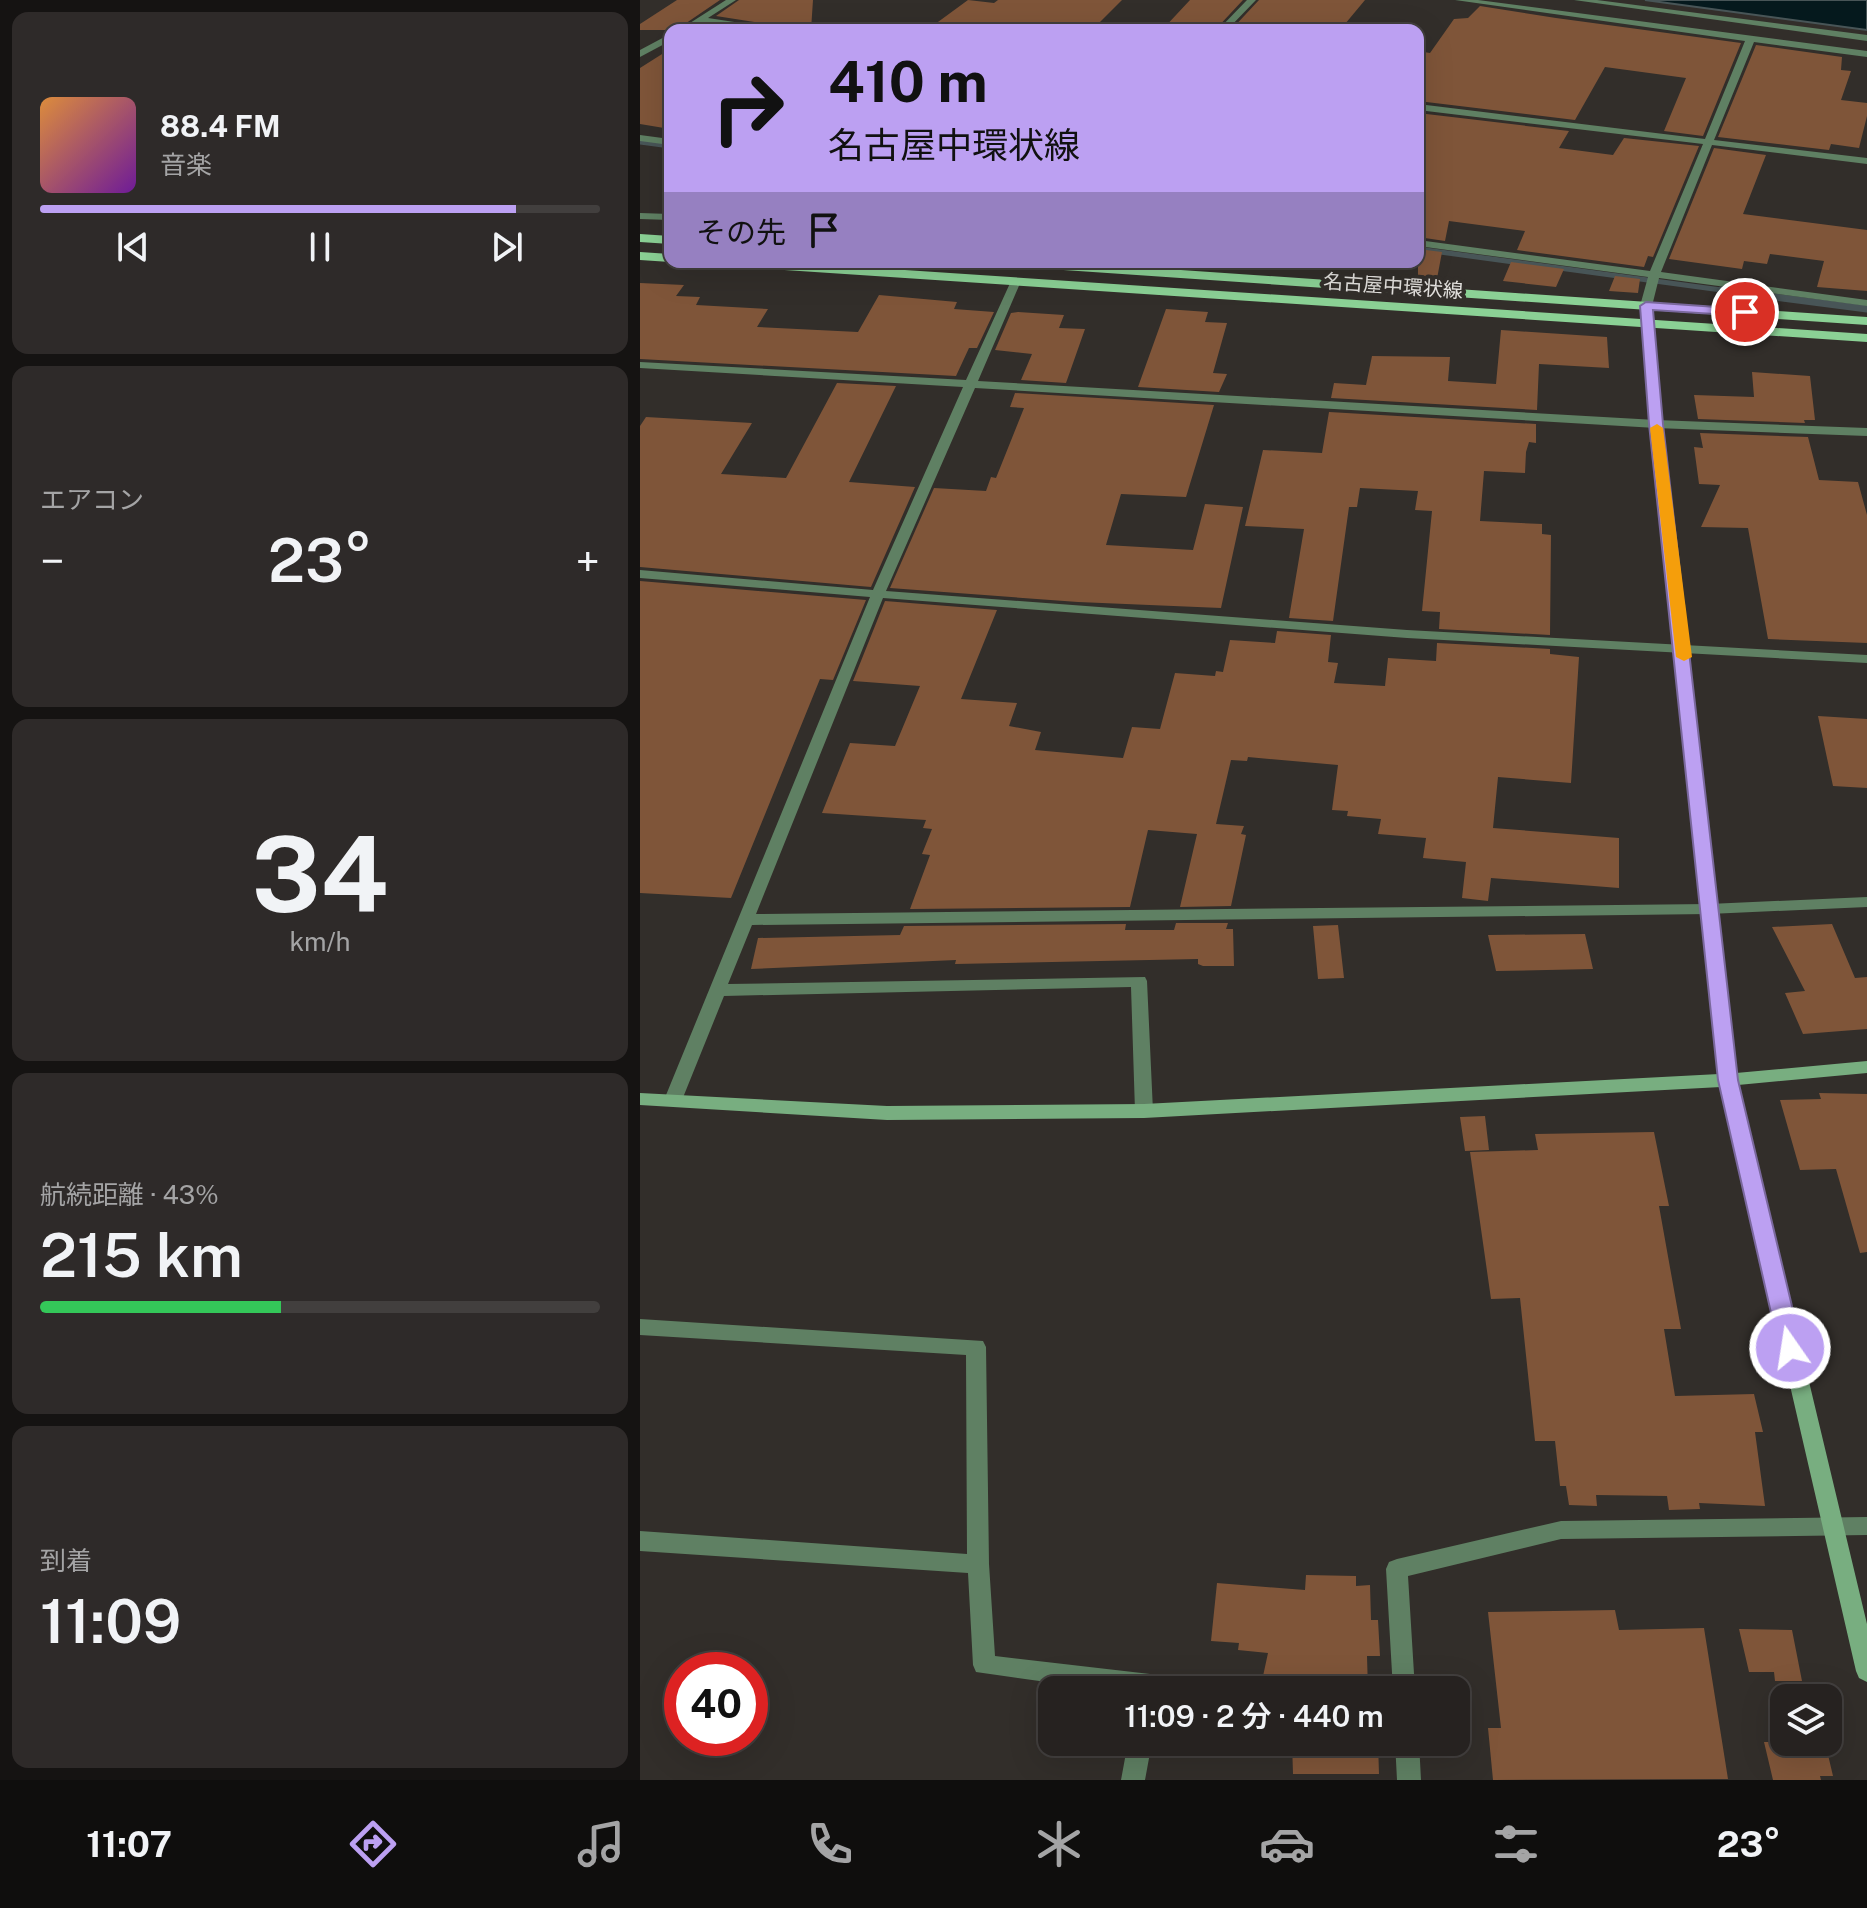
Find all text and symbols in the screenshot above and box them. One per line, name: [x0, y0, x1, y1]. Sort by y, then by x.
text: 410 m: [828, 49, 988, 115]
icon: right: [696, 56, 800, 160]
text: 88.4 FM: [160, 108, 281, 144]
text: 名古屋中環状線: [828, 124, 1080, 166]
text: 音楽: [160, 149, 212, 180]
icon: arrive: [802, 208, 846, 252]
text: その先: [696, 214, 786, 250]
icon: previous: [111, 225, 155, 269]
icon: pause: [298, 225, 342, 269]
icon: next: [485, 225, 529, 269]
street label: 名古屋中環状線: [1322, 269, 1464, 303]
pin: [1711, 278, 1779, 346]
icon: arrive: [1723, 290, 1767, 334]
text: エアコン: [40, 484, 144, 515]
text: 23°: [268, 525, 372, 596]
text: −: [40, 535, 64, 587]
text: +: [576, 535, 600, 587]
text: 34: [251, 813, 389, 935]
text: km/h: [289, 926, 351, 957]
text: 航続距離 · 43%: [40, 1179, 219, 1210]
text: 215 km: [40, 1220, 243, 1291]
position arrow: [1748, 1306, 1832, 1390]
text: 到着: [40, 1545, 92, 1576]
text: 11:09: [40, 1586, 181, 1657]
speed limit sign: 40: [664, 1652, 768, 1756]
map controls: [1770, 1684, 1842, 1756]
button: layers: [1770, 1684, 1842, 1756]
text: 11:09 · 2 分 · 440 m: [1124, 1698, 1384, 1734]
icon: directions: [345, 1816, 401, 1872]
icon: music: [573, 1816, 629, 1872]
icon: phone: [802, 1816, 858, 1872]
icon: climate: [1031, 1816, 1087, 1872]
icon: car: [1259, 1816, 1315, 1872]
icon: filters: [1488, 1816, 1544, 1872]
text: 11:07: [86, 1823, 172, 1865]
text: 23°: [1717, 1823, 1781, 1865]

